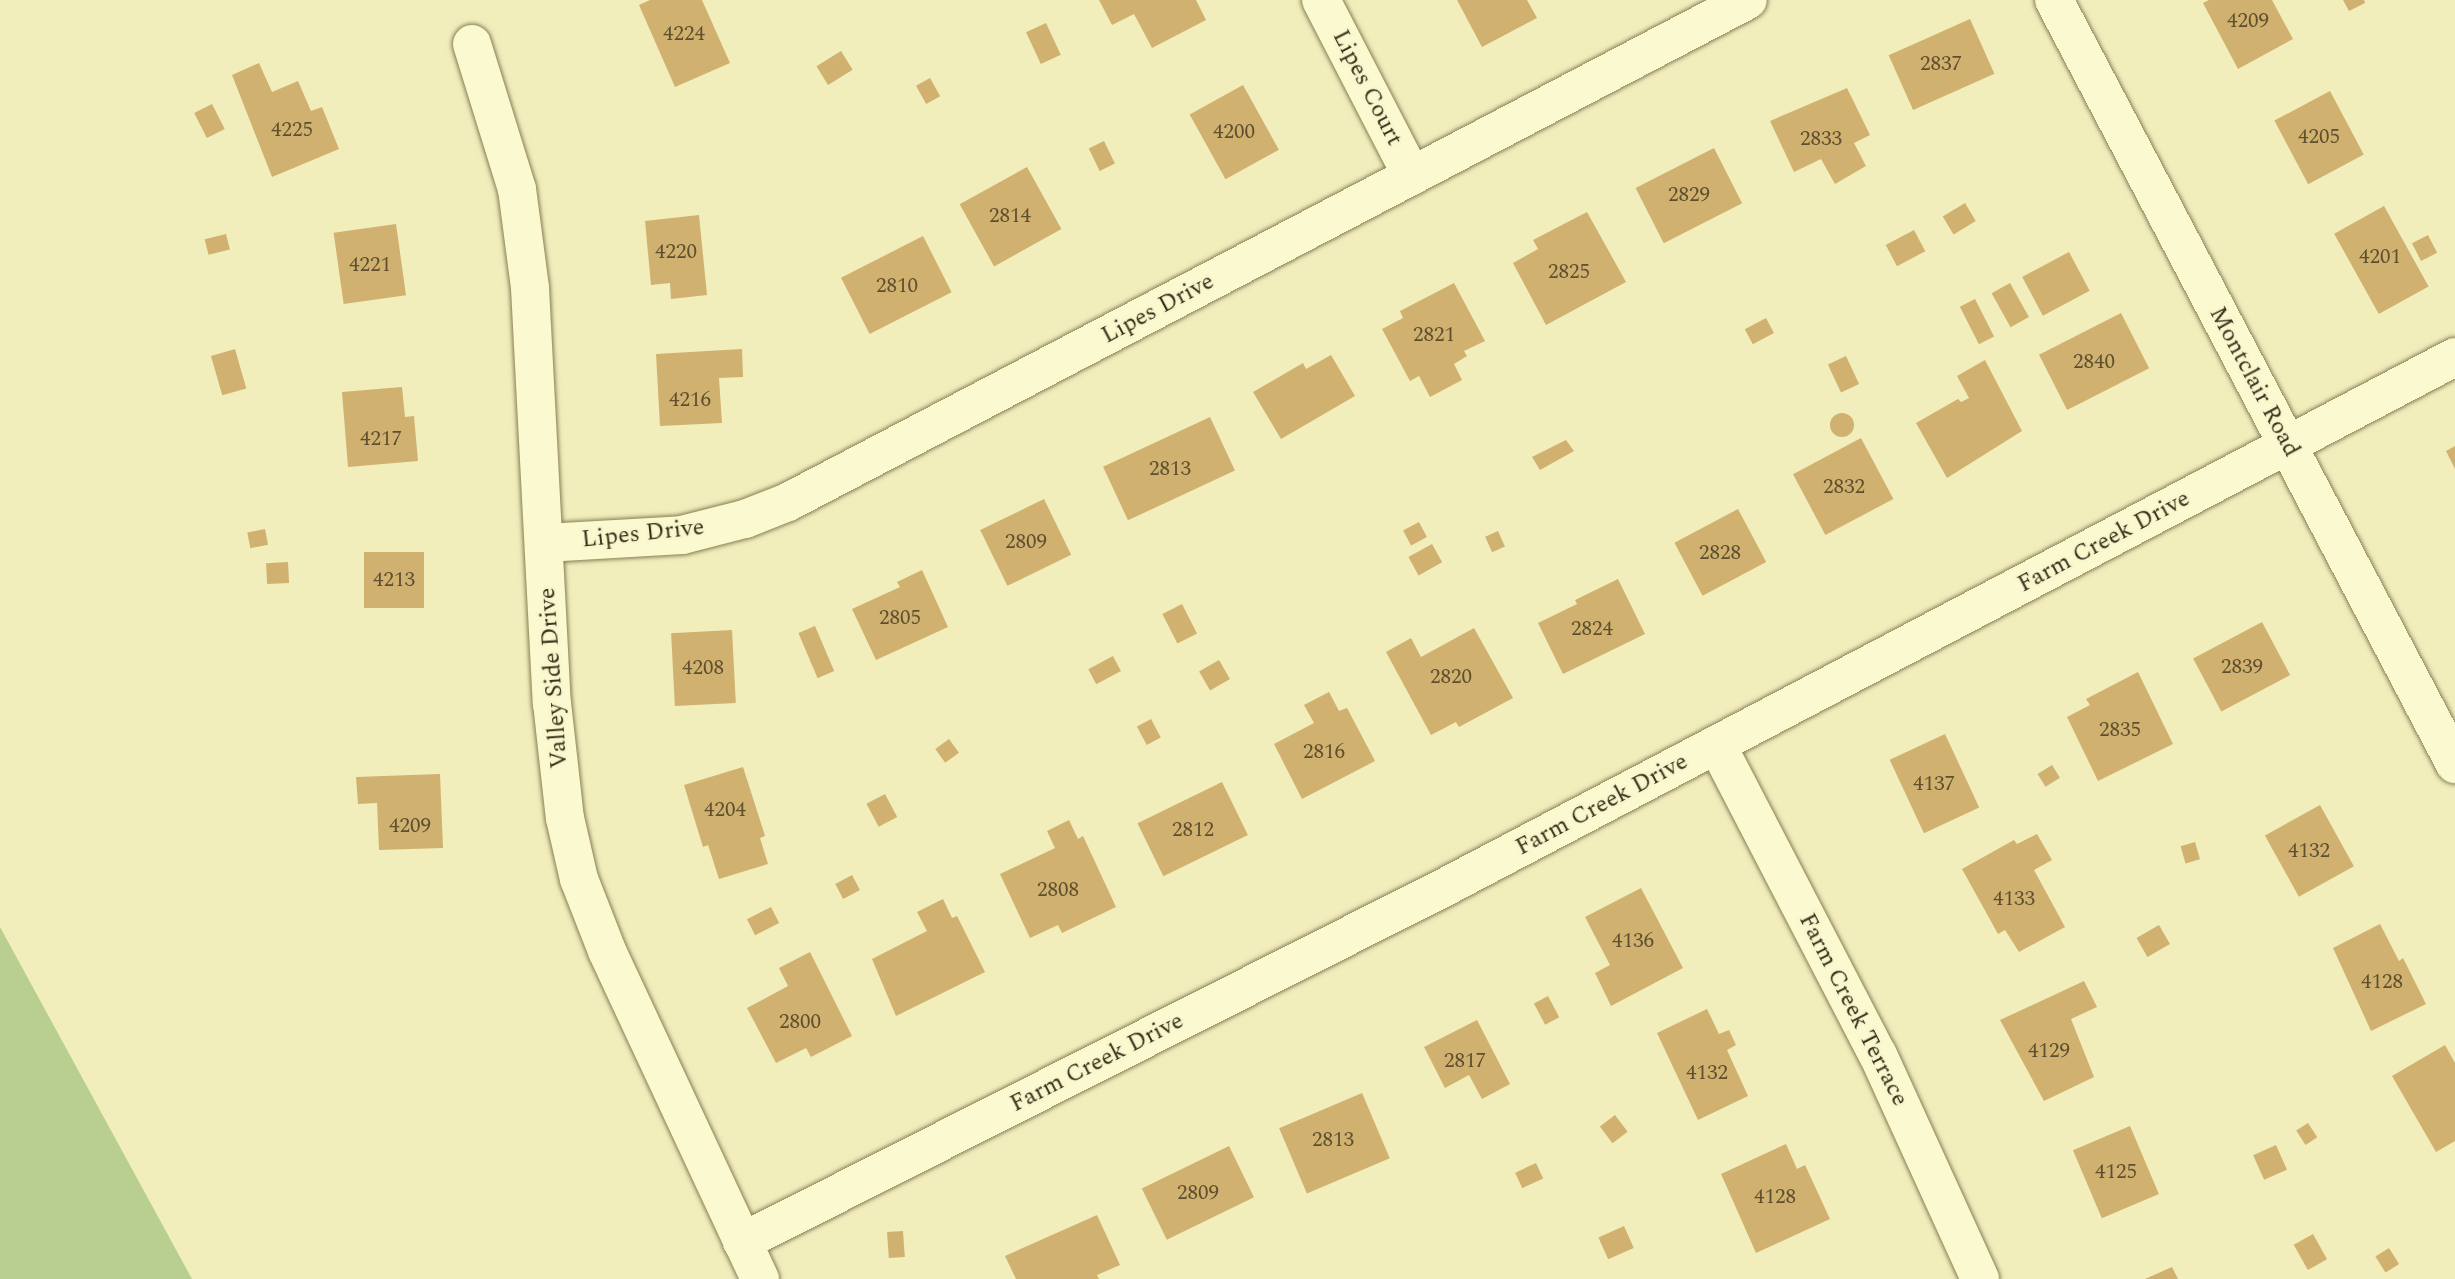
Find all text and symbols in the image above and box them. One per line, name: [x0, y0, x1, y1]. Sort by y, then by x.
house number: 4209: [2227, 8, 2269, 34]
house number: 4224: [663, 21, 705, 47]
street label: Lipes Court: [1326, 25, 1408, 151]
house number: 2837: [1920, 51, 1962, 77]
house number: 4225: [271, 117, 313, 143]
house number: 4200: [1213, 119, 1255, 145]
house number: 4205: [2298, 124, 2340, 150]
house number: 2833: [1800, 126, 1842, 152]
house number: 2829: [1668, 182, 1710, 208]
house number: 2814: [989, 203, 1031, 229]
house number: 4220: [655, 239, 697, 265]
house number: 4201: [2359, 244, 2401, 270]
house number: 4221: [349, 252, 391, 278]
house number: 2825: [1548, 259, 1590, 285]
street label: Lipes Drive: [1097, 267, 1219, 351]
house number: 2810: [876, 273, 918, 299]
street label: Montclair Road: [2202, 302, 2306, 462]
house number: 2821: [1413, 322, 1455, 348]
house number: 2840: [2073, 349, 2115, 375]
house number: 4216: [669, 387, 711, 413]
house number: 4217: [360, 426, 402, 452]
house number: 2813: [1149, 456, 1191, 482]
house number: 2832: [1823, 474, 1865, 500]
street label: Farm Creek Drive: [2013, 485, 2195, 599]
street label: Lipes Drive: [580, 513, 706, 555]
house number: 2809: [1005, 529, 1047, 555]
house number: 2828: [1699, 540, 1741, 566]
house number: 4213: [373, 567, 415, 593]
street label: Valley Side Drive: [533, 586, 575, 770]
house number: 2805: [879, 605, 921, 631]
house number: 2824: [1571, 616, 1613, 642]
house number: 2839: [2221, 654, 2263, 680]
house number: 4208: [682, 655, 724, 681]
house number: 2820: [1430, 664, 1472, 690]
house number: 2835: [2099, 717, 2141, 743]
house number: 2816: [1303, 739, 1345, 765]
street label: Farm Creek Drive: [1511, 748, 1693, 862]
house number: 4137: [1913, 771, 1955, 797]
house number: 4204: [704, 797, 746, 823]
house number: 4209: [389, 813, 431, 839]
house number: 2812: [1172, 817, 1214, 843]
house number: 4132: [2288, 838, 2330, 864]
house number: 2808: [1037, 877, 1079, 903]
house number: 4133: [1993, 886, 2035, 912]
street label: Farm Creek Terrace: [1792, 909, 1914, 1111]
house number: 4136: [1612, 928, 1654, 954]
house number: 4128: [2361, 969, 2403, 995]
street label: Farm Creek Drive: [1006, 1007, 1188, 1119]
house number: 2800: [779, 1009, 821, 1035]
house number: 4129: [2028, 1038, 2070, 1064]
house number: 2817: [1444, 1048, 1486, 1074]
house number: 4132: [1686, 1060, 1728, 1086]
house number: 2813: [1312, 1127, 1354, 1153]
house number: 4125: [2095, 1159, 2137, 1185]
house number: 2809: [1177, 1180, 1219, 1206]
house number: 4128: [1754, 1184, 1796, 1210]

